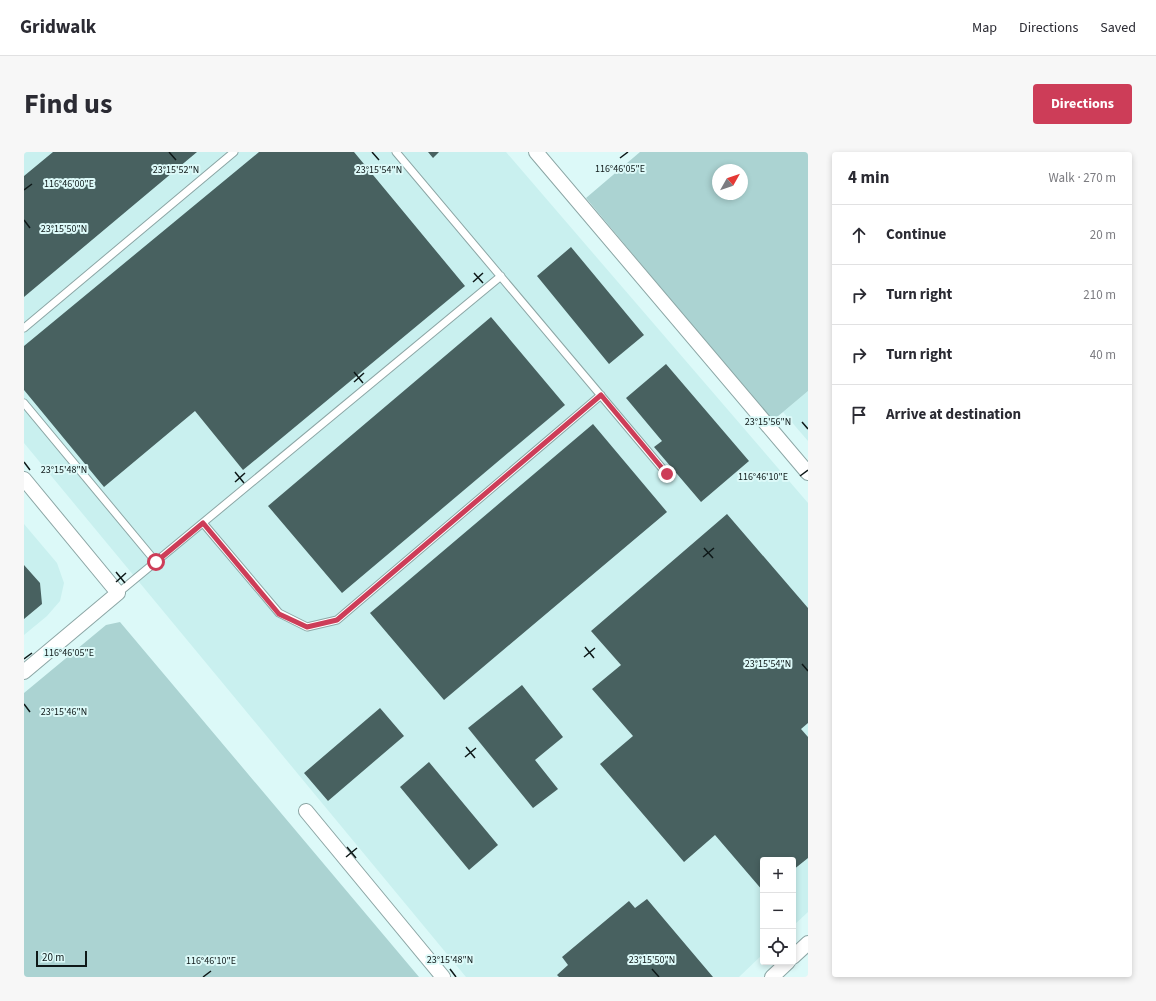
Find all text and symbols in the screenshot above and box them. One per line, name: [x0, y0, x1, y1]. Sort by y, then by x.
text: Gridwalk: [20, 14, 96, 41]
text: Map: [972, 18, 997, 38]
text: Directions: [1019, 18, 1078, 38]
text: Saved: [1100, 18, 1136, 38]
text: Find us: [24, 84, 112, 124]
button: Directions: [1033, 84, 1132, 124]
text: 116°46'05"E: [595, 162, 645, 176]
text: 23°15'52"N: [153, 163, 199, 177]
text: 23°15'54"N: [356, 163, 402, 177]
north arrow: [712, 164, 748, 200]
text: 4 min: [848, 166, 889, 190]
text: Walk · 270 m: [1048, 169, 1116, 187]
text: 116°46'00"E: [44, 177, 94, 191]
text: 23°15'50"N: [41, 222, 87, 236]
icon: ahead: [848, 224, 870, 246]
text: Continue: [886, 224, 946, 245]
text: 20 m: [1090, 226, 1116, 244]
icon: right: [848, 284, 870, 306]
text: Turn right: [886, 284, 952, 305]
text: 210 m: [1083, 286, 1116, 304]
icon: right: [848, 344, 870, 366]
text: Turn right: [886, 344, 952, 365]
text: 40 m: [1090, 346, 1116, 364]
icon: arrive: [848, 404, 870, 426]
text: Arrive at destination: [886, 404, 1021, 425]
text: 23°15'56"N: [745, 415, 791, 429]
text: 23°15'48"N: [41, 463, 87, 477]
route end: [658, 465, 676, 483]
text: 116°46'10"E: [738, 470, 788, 484]
route start: [147, 553, 165, 571]
text: 116°46'05"E: [44, 646, 94, 660]
text: 23°15'54"N: [745, 657, 791, 671]
text: 23°15'46"N: [41, 705, 87, 719]
map controls: [760, 857, 796, 965]
button: +: [760, 857, 796, 893]
button: −: [760, 893, 796, 929]
button: locate: [760, 929, 796, 965]
scale bar: [36, 949, 87, 968]
text: 20 m: [42, 950, 64, 965]
text: 23°15'48"N: [427, 953, 473, 967]
text: 23°15'50"N: [629, 953, 675, 967]
text: 116°46'10"E: [186, 954, 236, 968]

